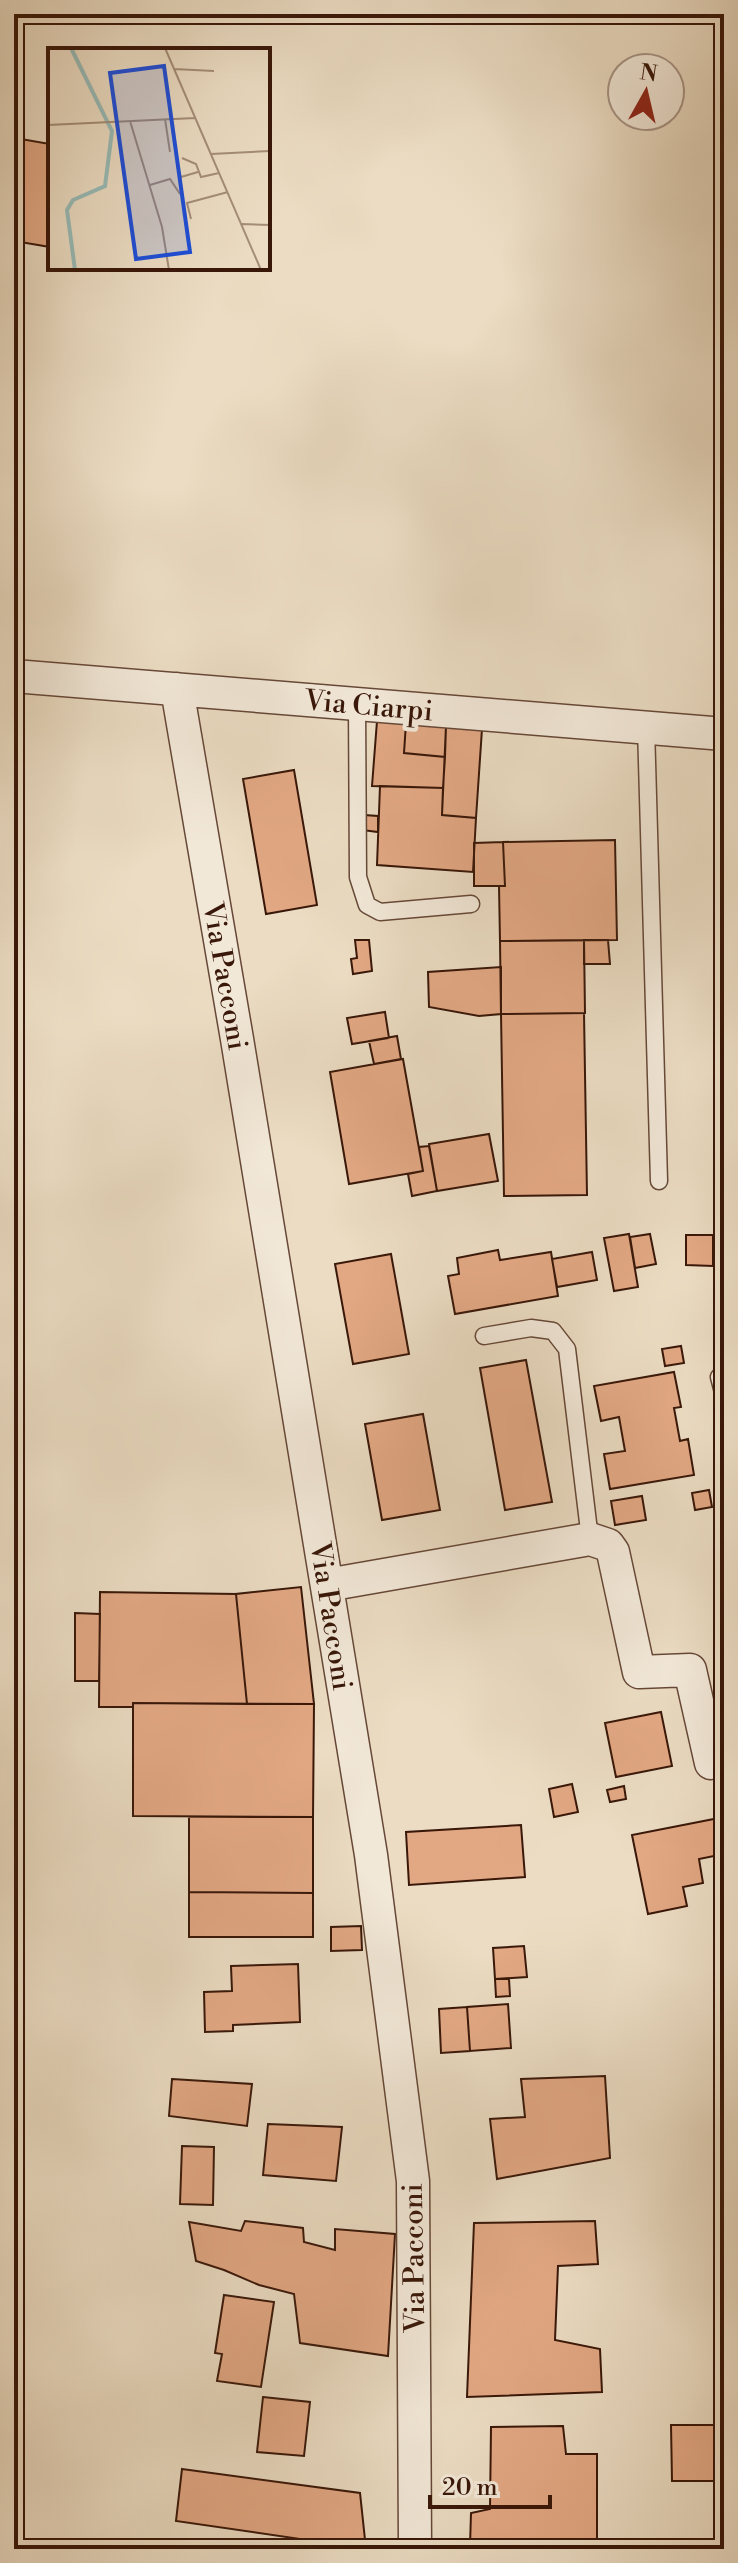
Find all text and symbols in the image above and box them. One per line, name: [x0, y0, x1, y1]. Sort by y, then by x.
inset map: [48, 48, 270, 270]
north arrow: [606, 52, 686, 132]
text: N: [638, 59, 660, 88]
street label: Via Ciarpi: [302, 683, 434, 730]
street label: Via Pacconi: [194, 899, 255, 1053]
street label: Via Pacconi: [301, 1539, 359, 1693]
street label: Via Pacconi: [396, 2183, 433, 2334]
scale bar: [430, 2459, 550, 2509]
text: 20 m: [442, 2473, 498, 2503]

